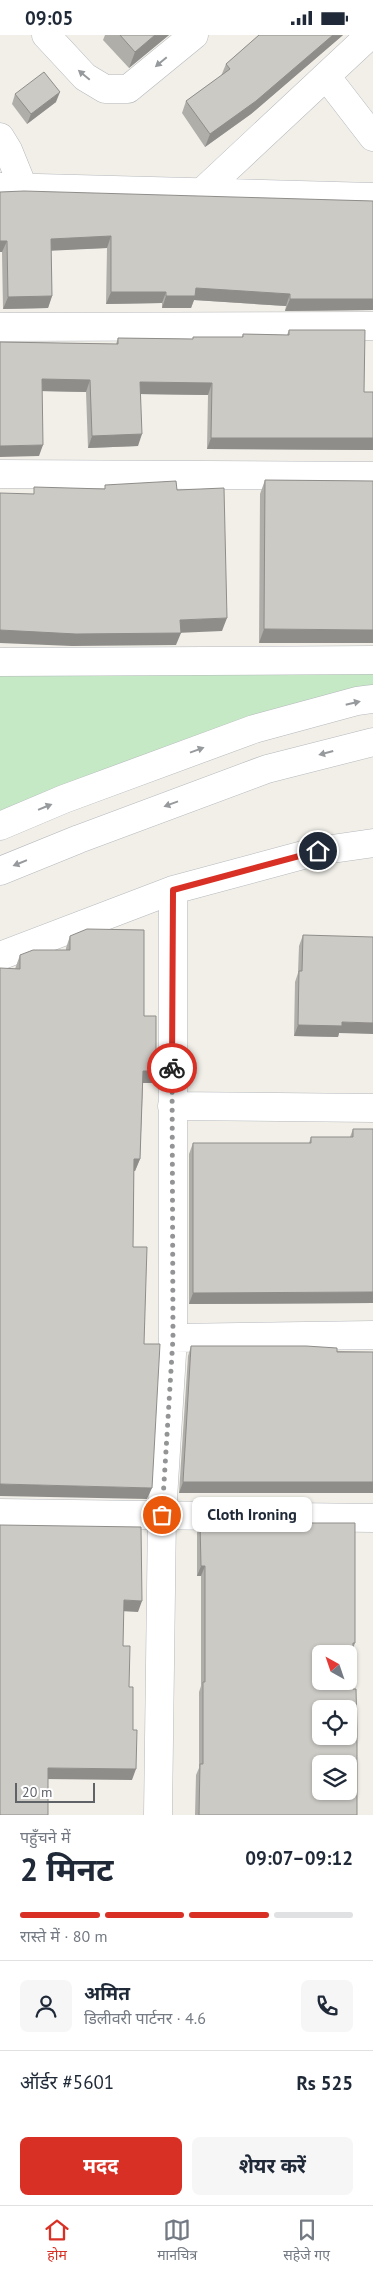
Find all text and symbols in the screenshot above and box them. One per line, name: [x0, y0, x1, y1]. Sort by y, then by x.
text: 09:05: [25, 6, 73, 30]
one-way arrow: [155, 57, 168, 68]
one-way arrow: [78, 69, 91, 80]
one-way arrow: [345, 699, 360, 707]
one-way arrow: [190, 746, 205, 754]
one-way arrow: [318, 750, 333, 758]
one-way arrow: [164, 801, 179, 808]
one-way arrow: [38, 803, 53, 811]
pin: [297, 830, 339, 872]
icon: home: [304, 837, 332, 865]
one-way arrow: [13, 859, 27, 867]
courier: [147, 1043, 197, 1093]
icon: bike: [158, 1054, 186, 1082]
pin: [141, 1494, 183, 1536]
callout: Cloth Ironing: [192, 1497, 312, 1533]
icon: bag: [148, 1501, 176, 1529]
text: Cloth Ironing: [207, 1504, 297, 1524]
north arrow: [312, 1645, 358, 1690]
map controls: [312, 1645, 357, 1800]
button: locate: [312, 1700, 357, 1745]
button: layers: [312, 1755, 357, 1800]
scale bar: [15, 1780, 95, 1803]
text: 20 m: [22, 1783, 52, 1801]
text: पहुँचने में: [20, 1827, 70, 1847]
text: 09:07–09:12: [245, 1846, 353, 1870]
text: 2 मिनट: [20, 1848, 113, 1890]
text: रास्ते में · 80 m: [20, 1926, 107, 1946]
button: person: [20, 1980, 72, 2032]
button: phone: [301, 1980, 353, 2032]
text: अमित: [84, 1981, 130, 2005]
text: डिलीवरी पार्टनर · 4.6: [84, 2008, 206, 2028]
text: ऑर्डर #5601: [20, 2070, 114, 2094]
text: Rs 525: [296, 2071, 353, 2095]
button: मदद: [20, 2137, 182, 2195]
button: शेयर करें: [192, 2137, 353, 2195]
tab: होम: [43, 2216, 71, 2266]
tab: मानचित्र: [157, 2216, 197, 2266]
tab: सहेजे गए: [283, 2216, 330, 2266]

